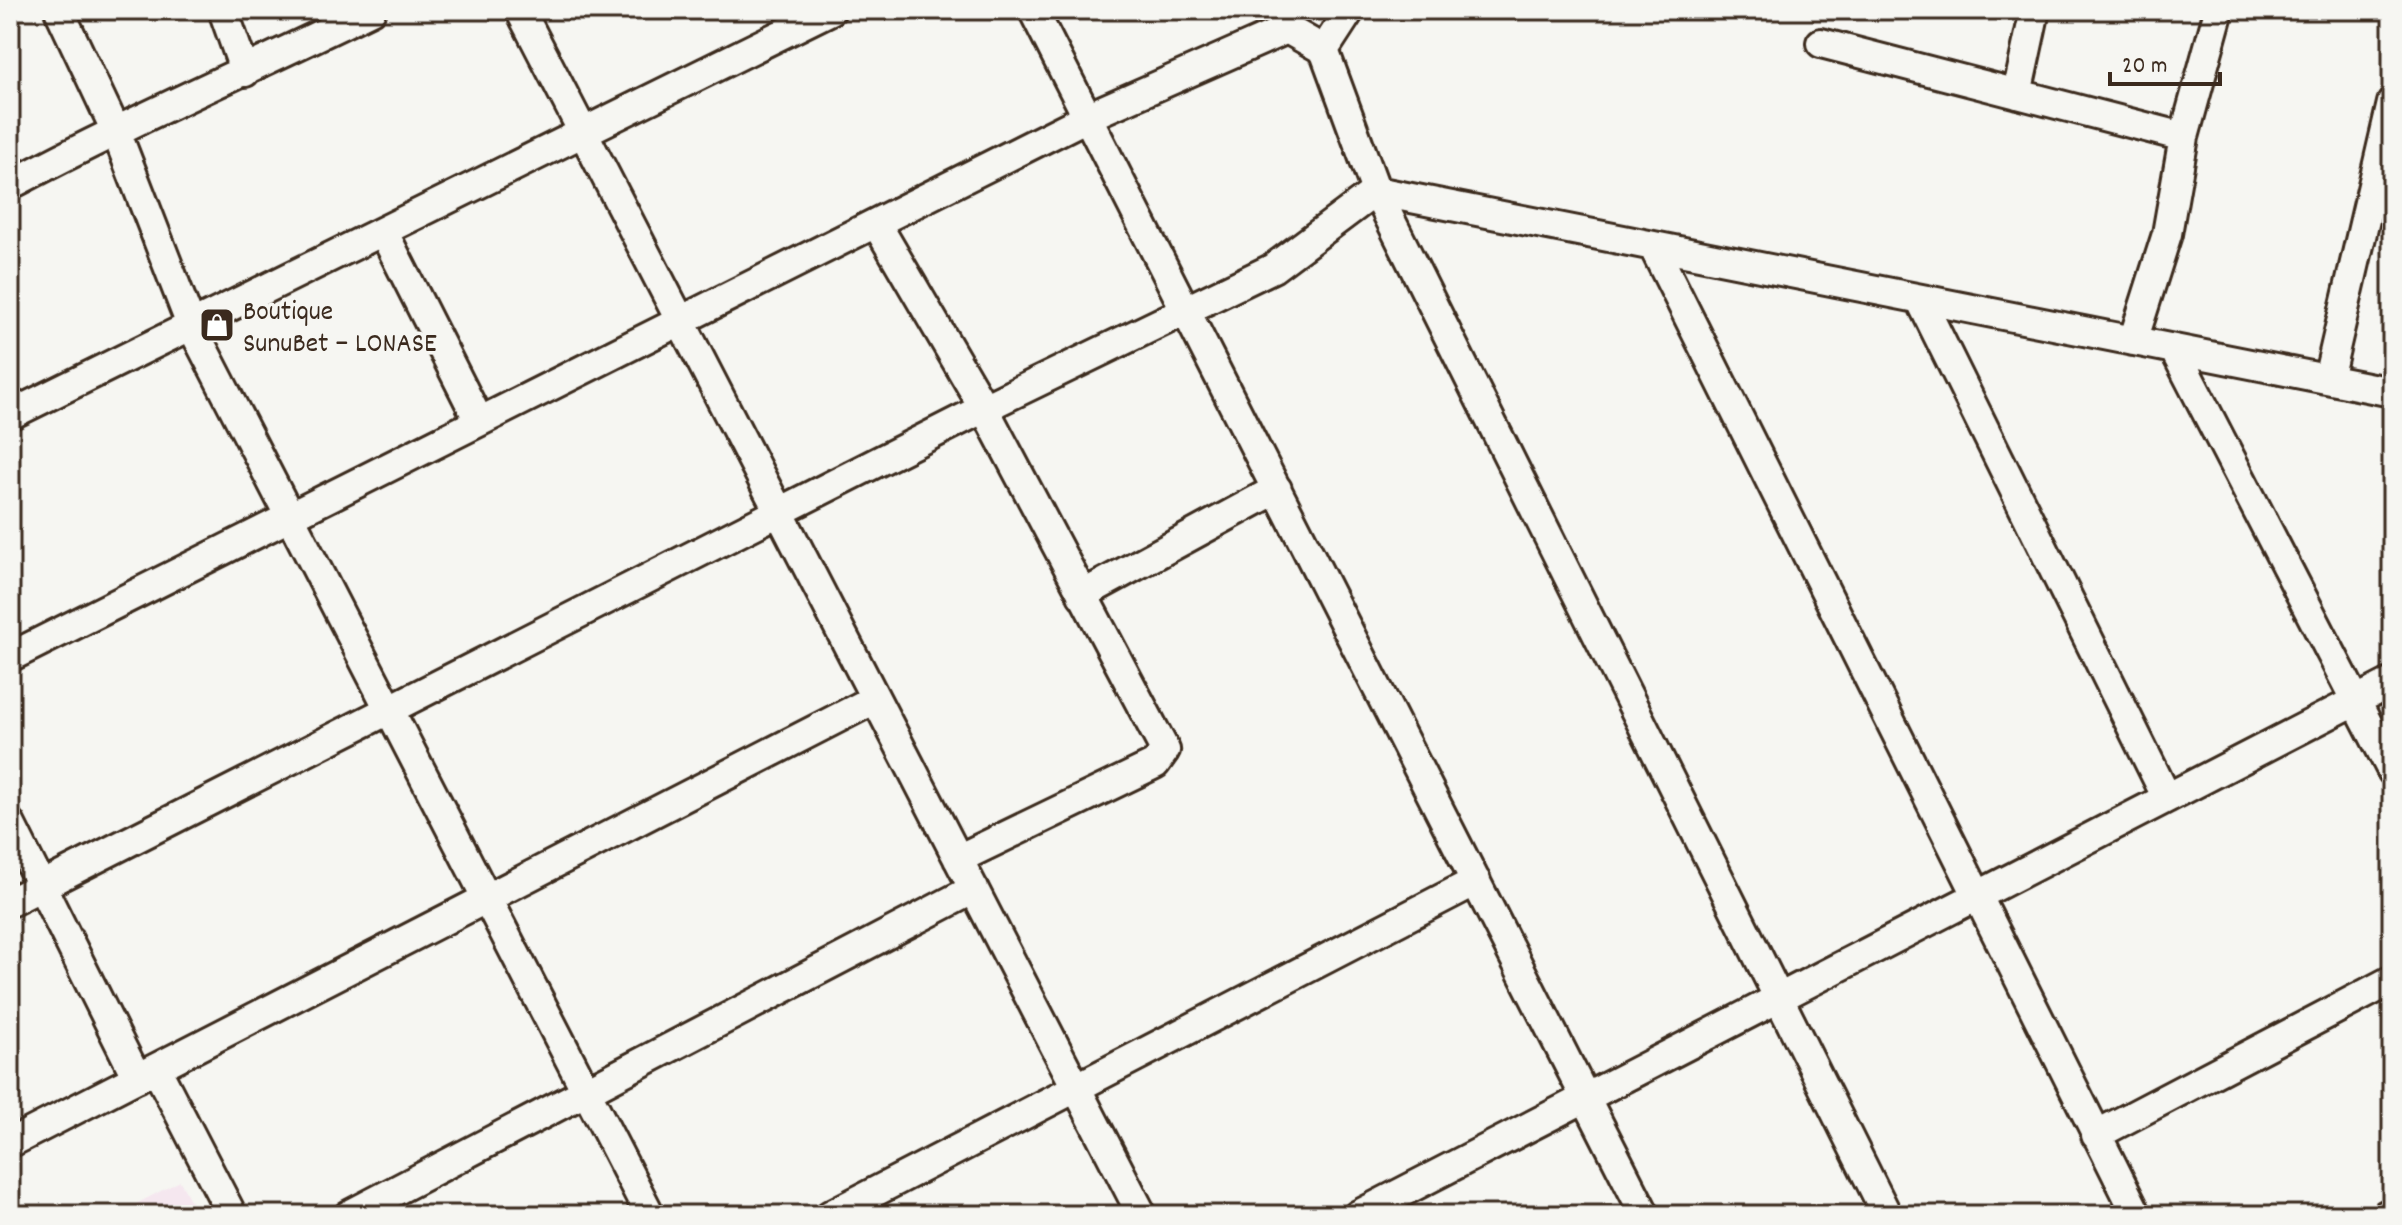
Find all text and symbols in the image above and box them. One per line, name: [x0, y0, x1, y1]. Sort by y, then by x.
scale bar: [2110, 36, 2220, 86]
text: 20 m: [2122, 50, 2168, 84]
place label: Boutique SunuBet – LONASE: [243, 294, 437, 366]
shop icon: Boutique SunuBet – LONASE: [198, 306, 236, 344]

